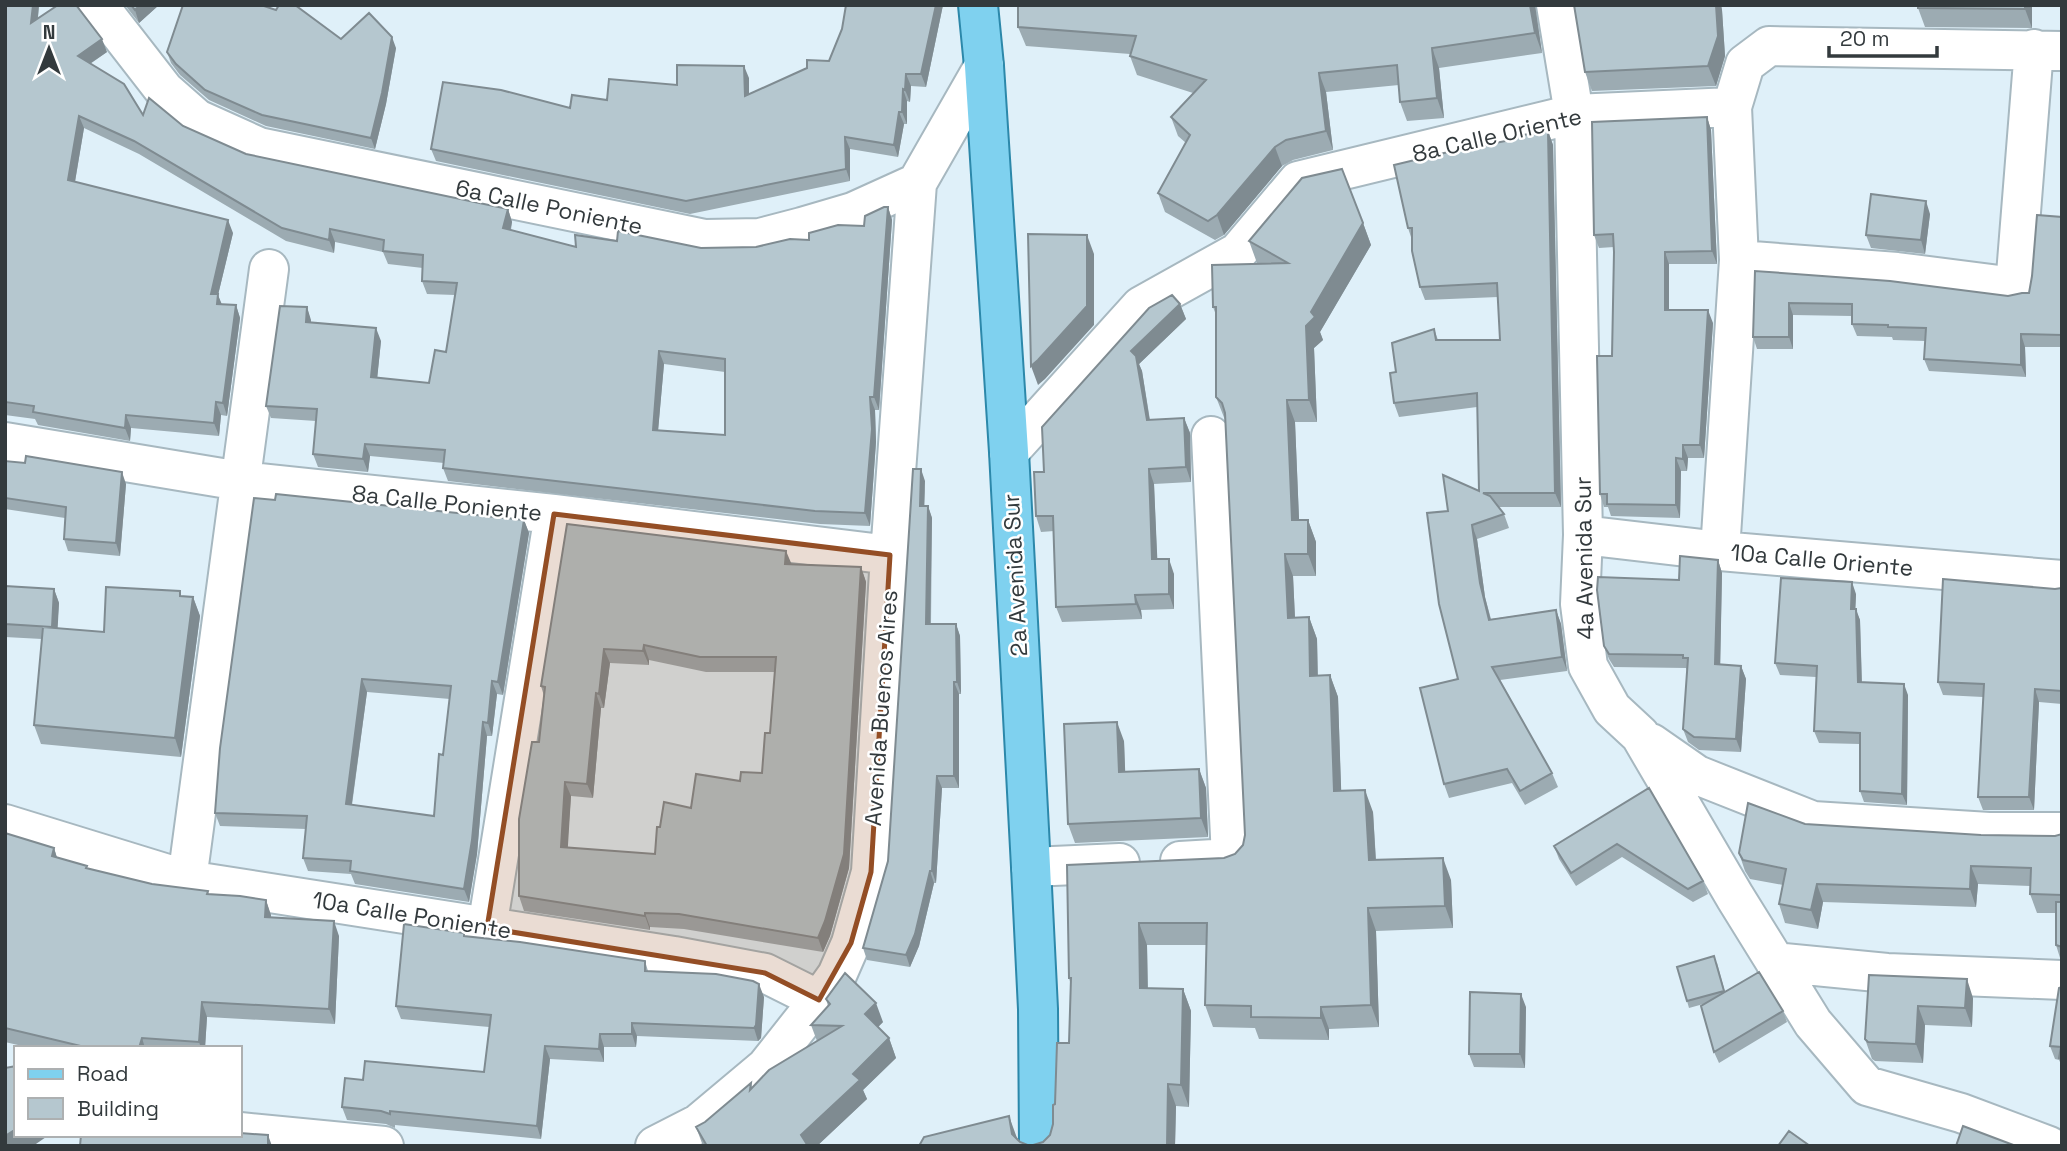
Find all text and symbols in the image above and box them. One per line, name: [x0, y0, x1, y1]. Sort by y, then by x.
north arrow: [14, 14, 84, 84]
scale bar: [1829, 14, 1938, 58]
text: N: [43, 20, 55, 45]
text: 20 m: [1840, 25, 1890, 52]
street label: 8a Calle Oriente: [1409, 101, 1585, 169]
street label: 6a Calle Poniente: [453, 173, 645, 241]
street label: 4a Avenida Sur: [1568, 476, 1600, 640]
street label: 8a Calle Poniente: [351, 478, 543, 528]
street label: 2a Avenida Sur: [996, 493, 1034, 657]
street label: 10a Calle Oriente: [1729, 537, 1915, 583]
street label: Avenida Buenos Aires: [858, 589, 904, 827]
street label: 10a Calle Poniente: [310, 884, 514, 946]
legend: [14, 1046, 242, 1137]
text: Road: [77, 1060, 129, 1087]
text: Building: [77, 1095, 159, 1122]

